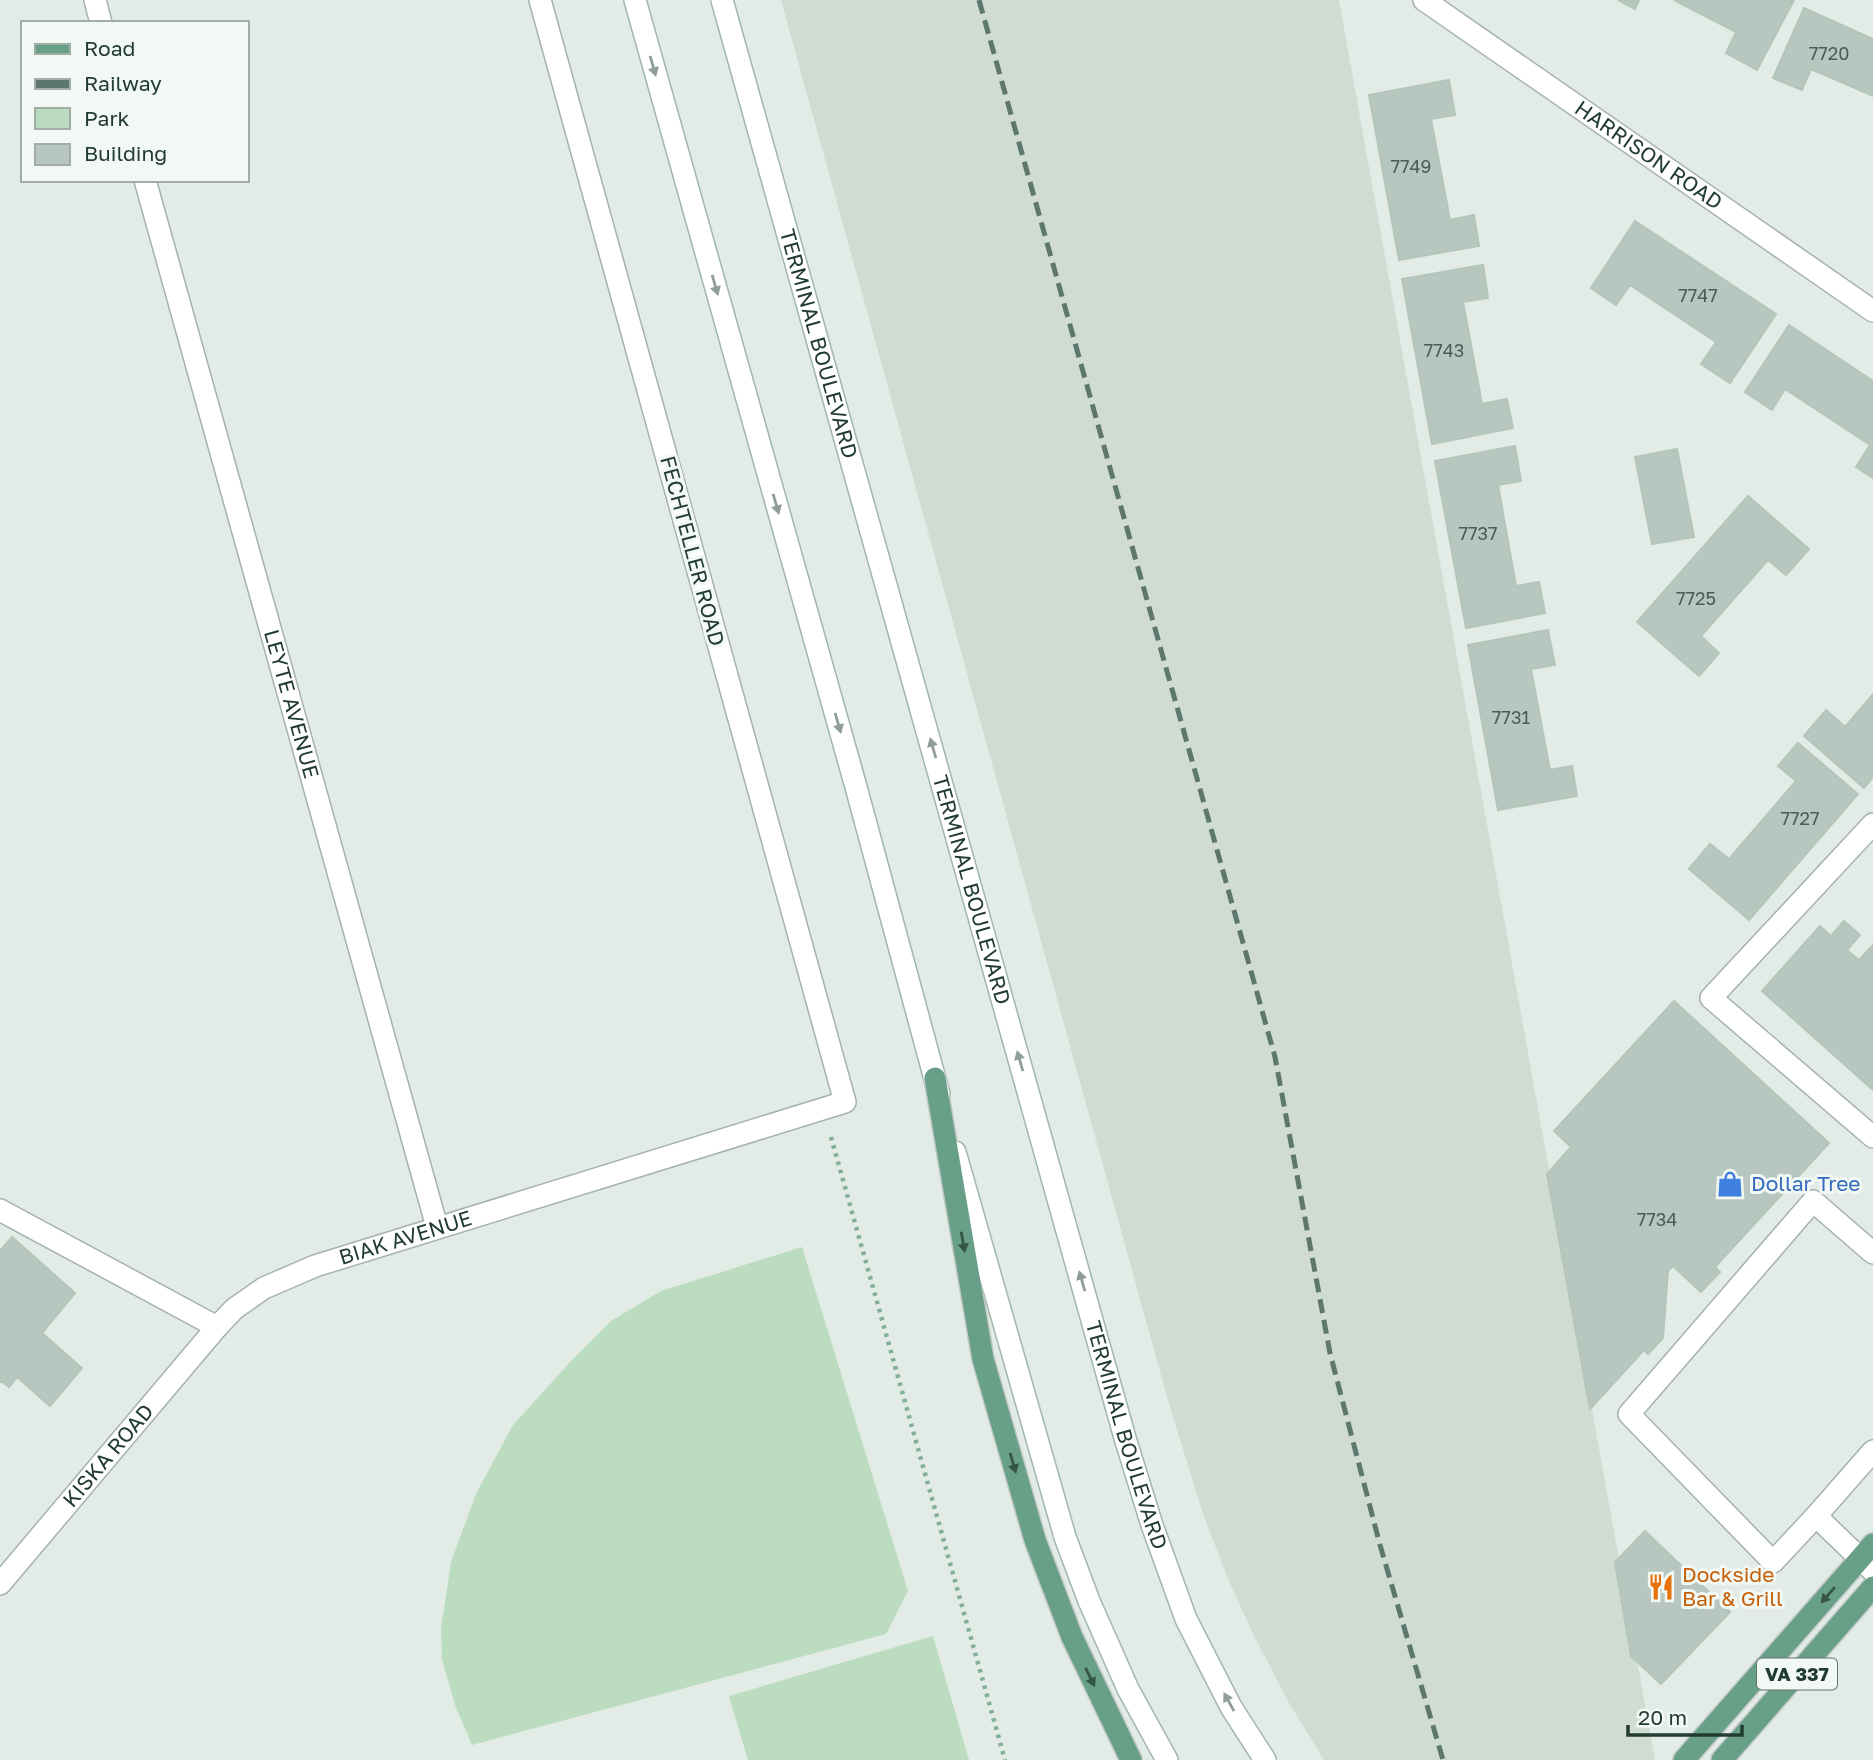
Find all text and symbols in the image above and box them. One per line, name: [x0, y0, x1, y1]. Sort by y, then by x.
legend: [21, 21, 248, 182]
text: Road: [84, 35, 135, 61]
house number: 7720: [1809, 42, 1849, 64]
one-way arrow: [649, 56, 659, 77]
text: Railway: [84, 70, 162, 96]
street label: HARRISON ROAD: [1570, 95, 1728, 215]
text: Park: [84, 105, 130, 131]
text: Building: [84, 140, 167, 166]
house number: 7749: [1391, 155, 1431, 177]
street label: TERMINAL BOULEVARD: [775, 226, 864, 461]
one-way arrow: [710, 275, 720, 296]
house number: 7747: [1678, 284, 1718, 306]
house number: 7743: [1424, 339, 1464, 361]
street label: FECHTELLER ROAD: [655, 453, 731, 649]
one-way arrow: [771, 493, 782, 515]
house number: 7737: [1458, 522, 1498, 544]
house number: 7725: [1676, 587, 1716, 609]
street label: LEYTE AVENUE: [259, 626, 325, 781]
house number: 7731: [1492, 706, 1530, 728]
one-way arrow: [833, 713, 843, 734]
one-way arrow: [927, 737, 937, 758]
street label: TERMINAL BOULEVARD: [928, 772, 1017, 1007]
house number: 7727: [1780, 807, 1820, 829]
one-way arrow: [1015, 1051, 1025, 1072]
shop icon: Dollar Tree: [1715, 1169, 1745, 1199]
place label: Dollar Tree: [1751, 1170, 1861, 1196]
street label: BIAK AVENUE: [336, 1204, 475, 1270]
house number: 7734: [1637, 1208, 1677, 1230]
one-way arrow: [958, 1231, 969, 1253]
one-way arrow: [1076, 1270, 1086, 1291]
street label: TERMINAL BOULEVARD: [1081, 1318, 1174, 1553]
street label: KISKA ROAD: [57, 1398, 159, 1512]
one-way arrow: [1008, 1453, 1019, 1475]
place label: Dockside Bar & Grill: [1682, 1561, 1783, 1611]
restaurant icon: Dockside Bar & Grill: [1646, 1572, 1676, 1602]
one-way arrow: [1821, 1587, 1836, 1604]
road number: VA 337: [1757, 1658, 1837, 1690]
one-way arrow: [1085, 1667, 1096, 1687]
one-way arrow: [1223, 1692, 1235, 1712]
scale bar: [1628, 1694, 1742, 1738]
text: 20 m: [1638, 1704, 1687, 1730]

